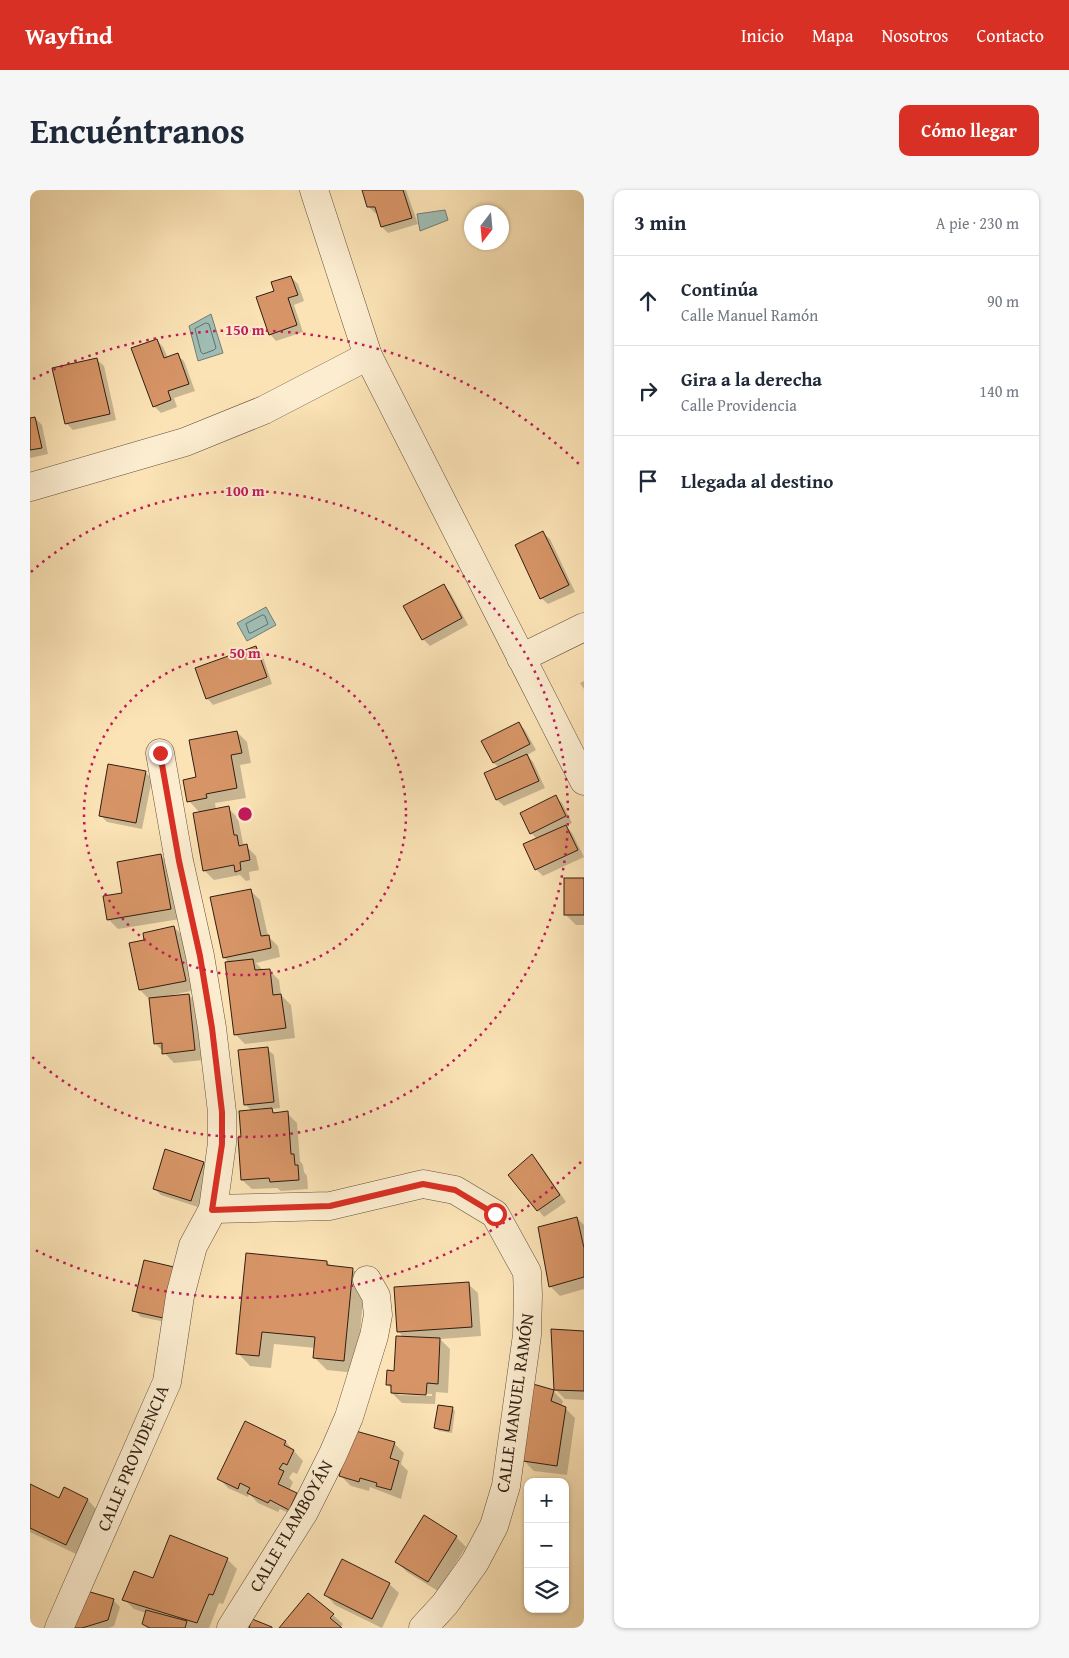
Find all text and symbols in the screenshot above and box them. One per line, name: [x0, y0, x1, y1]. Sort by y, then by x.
text: Wayfind: [25, 18, 113, 53]
text: Inicio: [741, 22, 784, 49]
text: Mapa: [812, 22, 853, 49]
text: Nosotros: [881, 22, 949, 49]
text: Contacto: [977, 22, 1044, 49]
text: Encuéntranos: [30, 105, 245, 156]
button: Cómo llegar: [899, 105, 1039, 156]
north arrow: [464, 205, 509, 250]
text: 3 min: [634, 207, 686, 238]
text: A pie · 230 m: [936, 211, 1019, 235]
text: Continúa: [681, 275, 758, 303]
icon: ahead: [634, 287, 662, 315]
text: 90 m: [987, 289, 1019, 313]
text: Calle Manuel Ramón: [681, 303, 818, 327]
text: 150 m: [225, 319, 265, 340]
text: Gira a la derecha: [681, 365, 822, 393]
icon: right: [634, 377, 662, 405]
text: 140 m: [979, 379, 1019, 403]
text: Calle Providencia: [681, 393, 797, 417]
icon: arrive: [634, 467, 662, 495]
text: Llegada al destino: [681, 467, 833, 495]
text: 100 m: [225, 480, 265, 501]
text: 50 m: [229, 642, 261, 663]
route end: [149, 742, 172, 765]
centre of rings: [236, 805, 254, 823]
route start: [484, 1203, 507, 1226]
street label: CALLE MANUEL RAMÓN: [489, 1311, 540, 1494]
street label: CALLE PROVIDENCIA: [90, 1380, 176, 1535]
street label: CALLE FLAMBOYÁN: [242, 1455, 339, 1597]
map controls: [524, 1478, 569, 1613]
button: +: [524, 1478, 569, 1523]
button: −: [524, 1523, 569, 1568]
button: layers: [524, 1568, 569, 1613]

